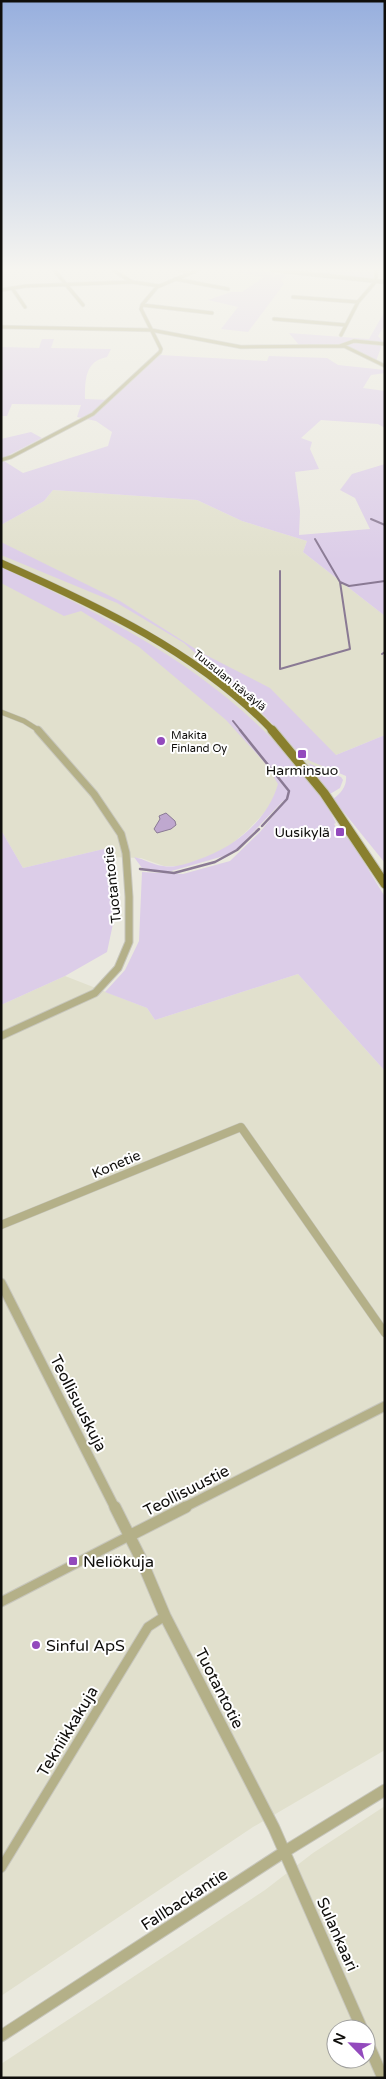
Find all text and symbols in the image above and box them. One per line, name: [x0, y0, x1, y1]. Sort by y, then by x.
street label: Tuusulan itäväylä: [191, 647, 269, 714]
place label: Makita Finland Oy: [171, 729, 227, 755]
marker: Makita Finland Oy: [155, 735, 167, 747]
marker: Harminsuo: [296, 748, 308, 760]
place label: Harminsuo: [266, 762, 338, 779]
place label: Uusikylä: [274, 824, 330, 841]
marker: Uusikylä: [334, 826, 346, 838]
street label: Tuotantotie: [100, 846, 125, 924]
street label: Konetie: [89, 1147, 143, 1182]
street label: Teollisuuskuja: [45, 1352, 111, 1455]
street label: Teollisuustie: [140, 1461, 233, 1521]
place label: Neliökuja: [83, 1552, 154, 1572]
marker: Neliökuja: [67, 1555, 79, 1567]
place label: Sinful ApS: [46, 1636, 125, 1656]
marker: Sinful ApS: [30, 1639, 42, 1651]
street label: Tuotantotie: [190, 1645, 248, 1732]
street label: Tekniikkakuja: [33, 1683, 103, 1780]
street label: Fallbackantie: [137, 1864, 232, 1935]
street label: Sulankaari: [312, 1894, 362, 1974]
north arrow: [326, 2019, 376, 2069]
text: N: [330, 2030, 350, 2048]

